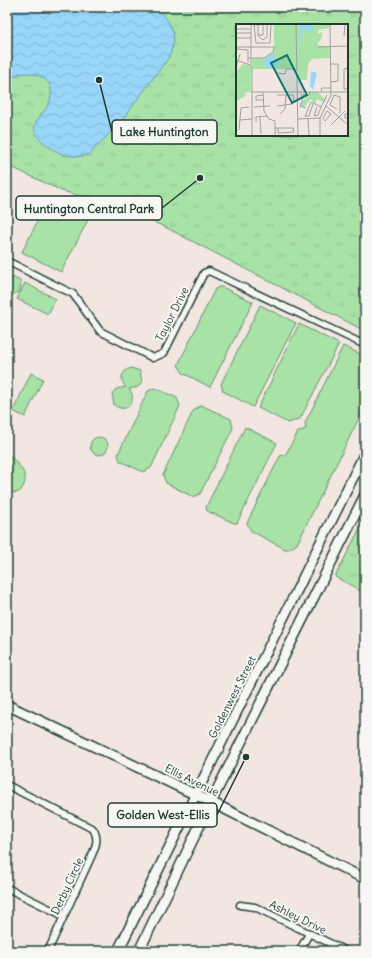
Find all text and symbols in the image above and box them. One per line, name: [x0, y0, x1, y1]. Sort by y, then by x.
inset map: [236, 24, 348, 136]
callout: Lake Huntington: [112, 120, 217, 144]
text: Lake Huntington: [119, 124, 209, 140]
callout: Huntington Central Park: [16, 196, 162, 220]
text: Huntington Central Park: [24, 201, 154, 217]
street label: Taylor Drive: [152, 284, 192, 344]
street label: Goldenwest Street: [205, 653, 259, 740]
street label: Ellis Avenue: [163, 761, 221, 799]
callout: Golden West-Ellis: [108, 803, 217, 827]
text: Golden West-Ellis: [116, 807, 210, 822]
street label: Derby Circle: [48, 855, 86, 917]
street label: Ashley Drive: [267, 897, 329, 937]

